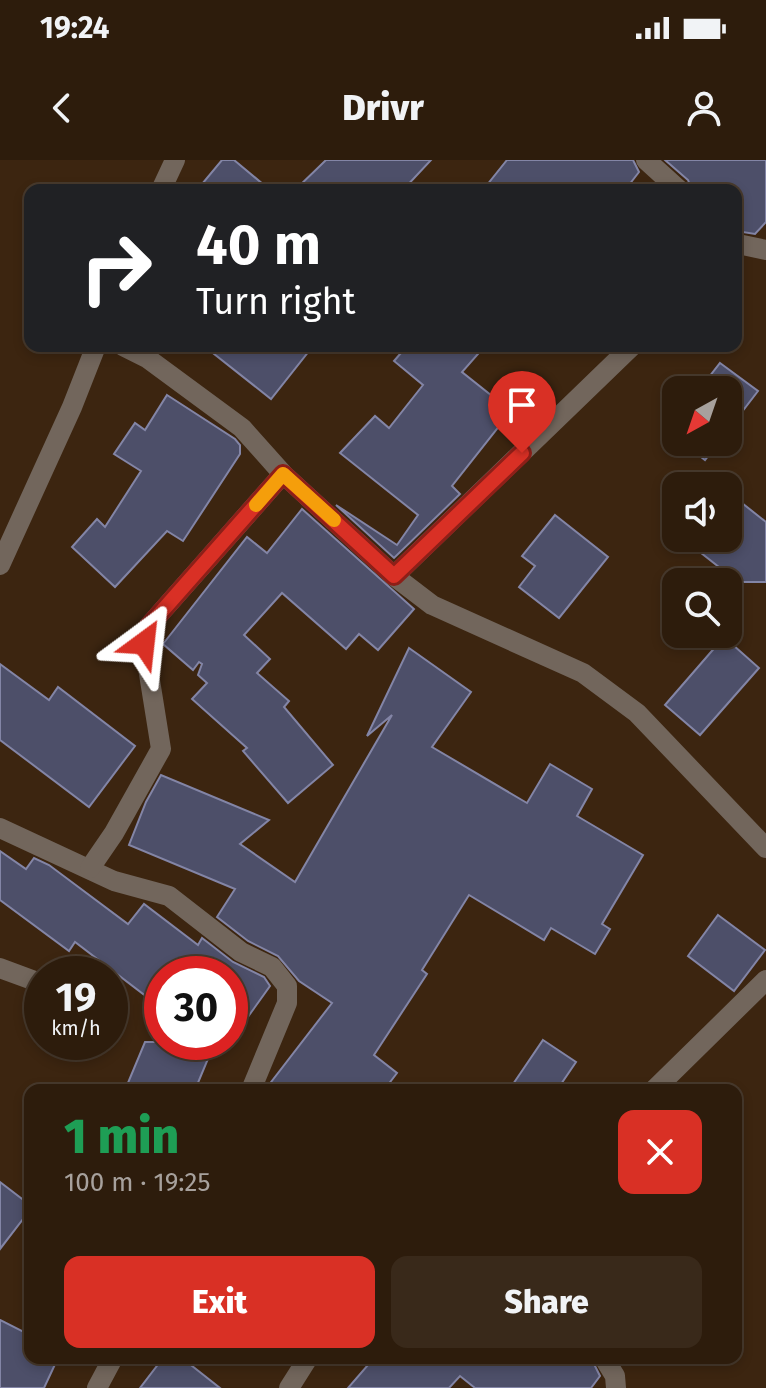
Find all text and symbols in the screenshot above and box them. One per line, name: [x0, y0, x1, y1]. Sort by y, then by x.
text: 19:24: [40, 10, 110, 46]
icon: back: [40, 86, 84, 130]
text: Drivr: [342, 86, 424, 130]
icon: person: [682, 86, 726, 130]
text: 40 m: [196, 212, 321, 279]
icon: right: [64, 216, 168, 320]
text: Turn right: [196, 280, 356, 324]
pin: [488, 371, 556, 453]
north arrow: [662, 376, 742, 456]
map controls: [662, 376, 742, 648]
icon: arrive: [500, 383, 544, 427]
button: sound: [662, 472, 742, 552]
button: search: [662, 568, 742, 648]
position arrow: [102, 601, 186, 685]
speed limit sign: 30: [144, 956, 248, 1060]
text: 19: [56, 974, 96, 1022]
text: km/h: [51, 1016, 101, 1040]
text: 1 min: [64, 1108, 179, 1166]
button: close: [618, 1110, 702, 1194]
text: 100 m · 19:25: [64, 1167, 211, 1198]
button: Exit: [64, 1256, 375, 1348]
button: Share: [391, 1256, 702, 1348]

